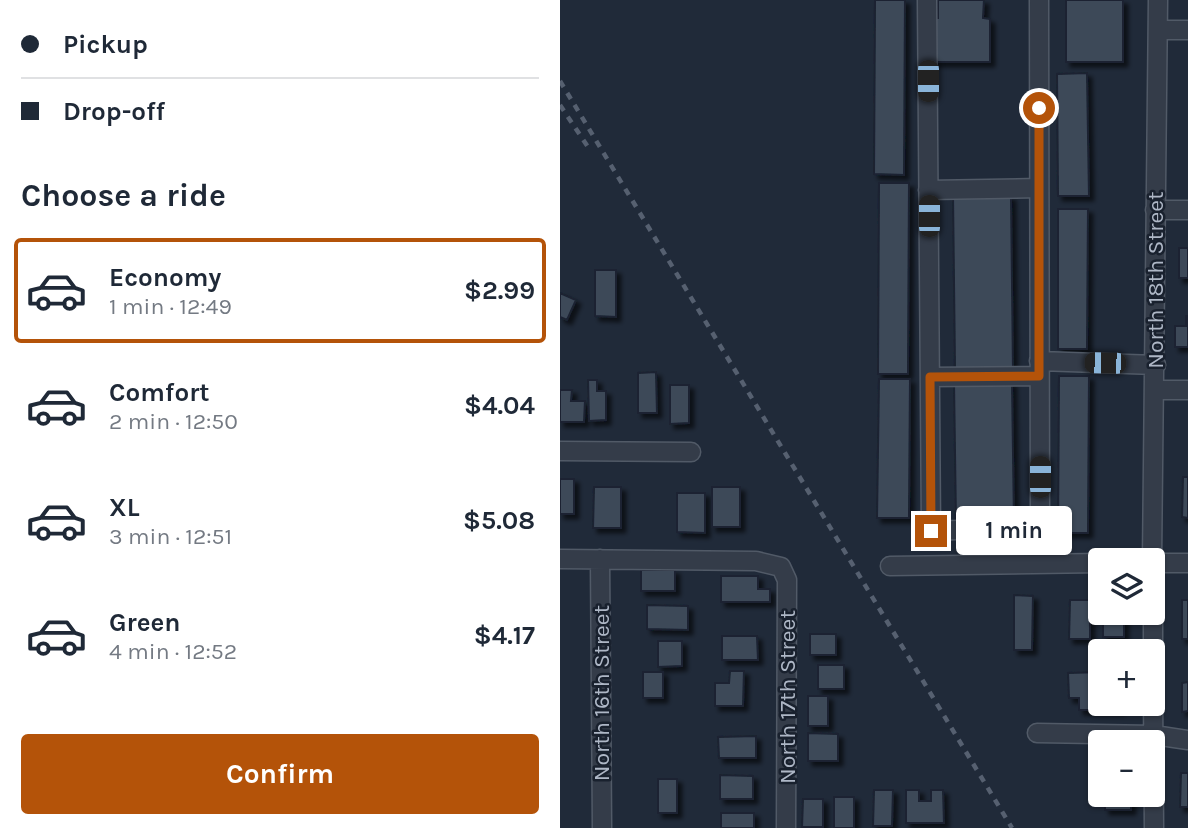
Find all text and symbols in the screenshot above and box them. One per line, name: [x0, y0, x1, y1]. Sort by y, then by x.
text: Pickup: [63, 29, 148, 60]
car: [918, 60, 939, 102]
route start: [1023, 92, 1055, 124]
text: Drop-off: [63, 96, 165, 127]
text: Choose a ride: [21, 177, 226, 214]
street label: North 18th Street: [1142, 191, 1169, 369]
car: [919, 195, 940, 237]
icon: car: [25, 259, 88, 322]
text: Economy: [109, 262, 221, 293]
text: $2.99: [464, 275, 535, 306]
text: 1 min · 12:49: [109, 293, 232, 320]
car: [1084, 352, 1127, 374]
icon: car: [25, 374, 88, 437]
text: Comfort: [109, 377, 210, 408]
text: $4.04: [464, 390, 535, 421]
text: 2 min · 12:50: [109, 408, 238, 435]
car: [1030, 456, 1051, 498]
icon: car: [25, 489, 88, 552]
text: XL: [109, 492, 140, 523]
text: $5.08: [463, 505, 535, 536]
callout: 1 min: [956, 506, 1071, 556]
route end: [915, 515, 947, 547]
text: 1 min: [985, 517, 1043, 544]
text: 3 min · 12:51: [109, 523, 232, 550]
map controls: [1088, 548, 1165, 807]
button: layers: [1088, 548, 1165, 625]
icon: car: [25, 604, 88, 667]
street label: North 16th Street: [588, 604, 615, 781]
text: Green: [109, 607, 181, 638]
street label: North 17th Street: [774, 610, 801, 784]
text: $4.17: [474, 620, 535, 651]
text: 4 min · 12:52: [109, 638, 237, 665]
button: +: [1088, 639, 1165, 716]
button: −: [1088, 730, 1165, 807]
button: Confirm: [21, 734, 539, 814]

